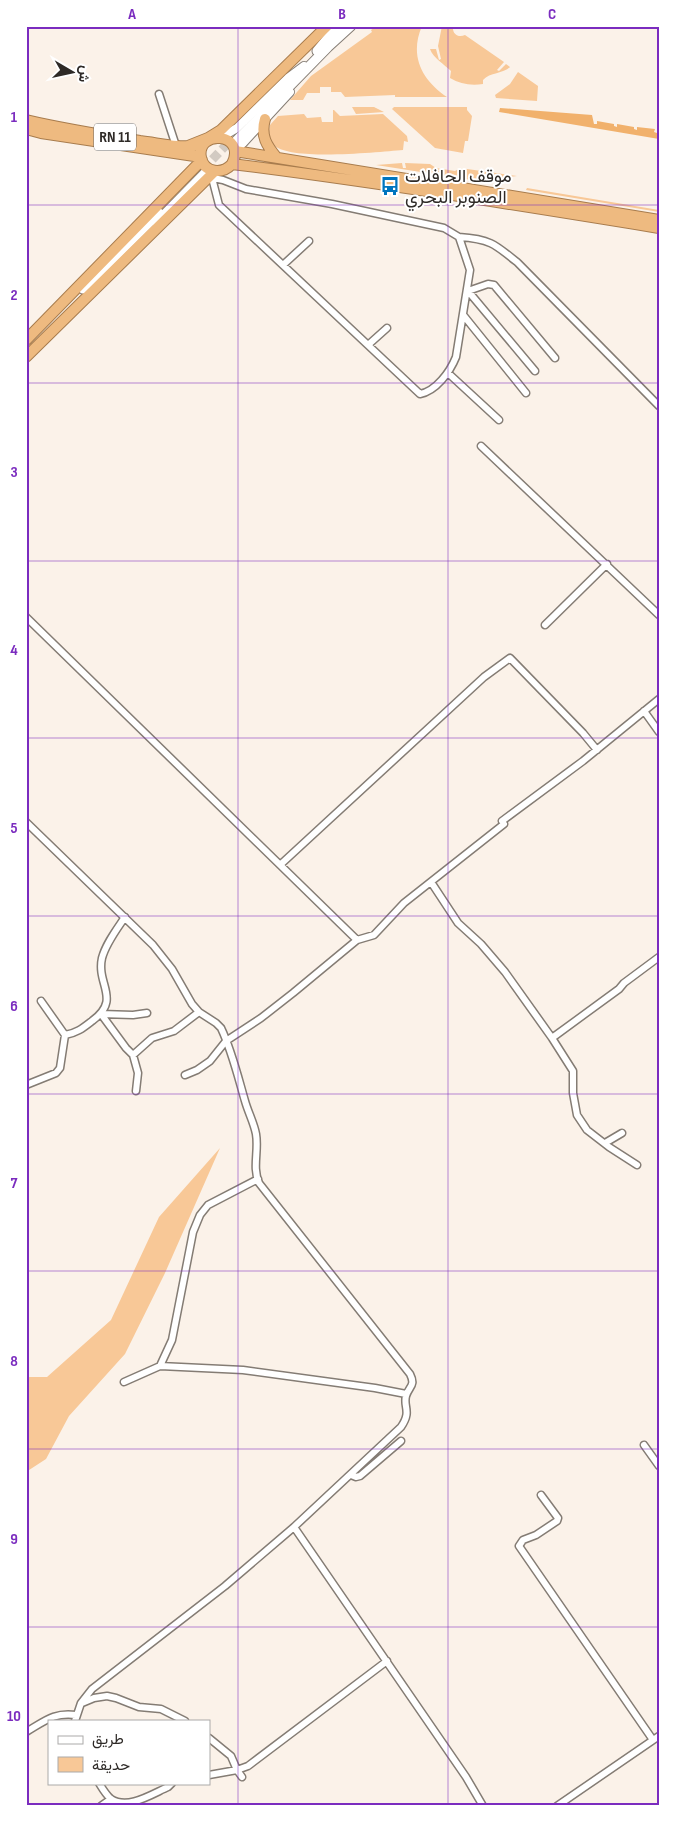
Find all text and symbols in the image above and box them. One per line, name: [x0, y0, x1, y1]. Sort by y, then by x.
text: A: [127, 5, 136, 24]
text: B: [338, 5, 346, 24]
text: C: [548, 5, 556, 24]
north arrow: [48, 48, 98, 98]
text: ش: [75, 64, 94, 84]
text: 1: [11, 108, 18, 127]
road number: RN 11: [94, 124, 136, 150]
place label: موقف الحافلات الصنوبر البحري: [405, 166, 512, 212]
bus stop icon: موقف الحافلات الصنوبر البحري: [379, 175, 401, 197]
text: 2: [10, 286, 18, 305]
text: 3: [10, 463, 18, 482]
text: 4: [10, 641, 18, 660]
text: 5: [10, 819, 18, 838]
text: 6: [10, 997, 18, 1016]
text: 7: [11, 1174, 18, 1193]
text: 8: [10, 1352, 18, 1371]
text: 9: [10, 1530, 18, 1549]
text: 10: [7, 1707, 21, 1726]
legend: [48, 1720, 210, 1784]
text: طريق: [92, 1730, 124, 1749]
text: حديقة: [92, 1756, 130, 1775]

